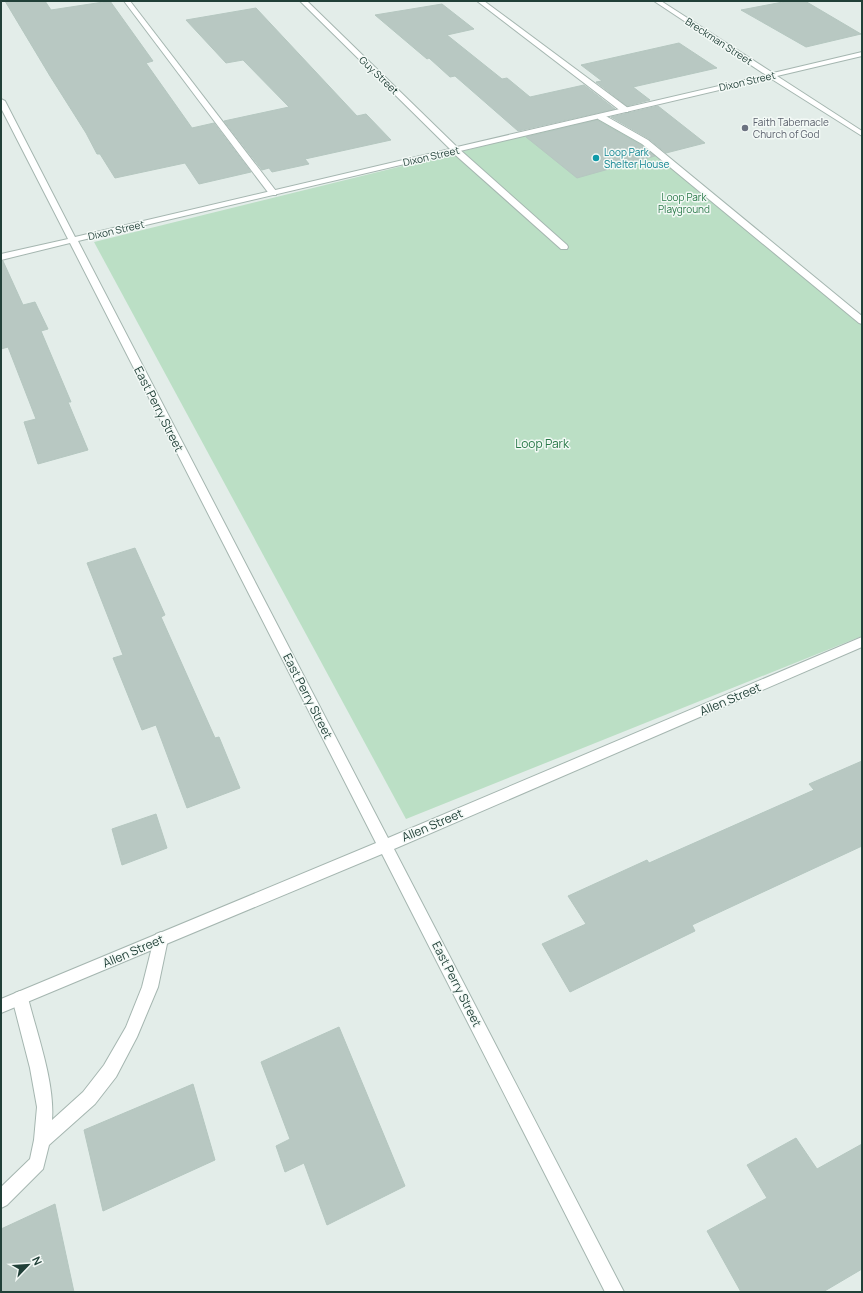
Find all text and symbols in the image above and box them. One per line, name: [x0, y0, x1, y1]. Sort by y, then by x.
street label: Breckman Street: [683, 14, 755, 68]
street label: Guy Street: [356, 53, 402, 97]
street label: Dixon Street: [717, 68, 777, 94]
place label: Faith Tabernacle Church of God: [753, 115, 829, 141]
marker: Faith Tabernacle Church of God: [740, 123, 750, 133]
street label: Dixon Street: [401, 143, 461, 169]
place label: Loop Park Shelter House: [604, 145, 669, 171]
marker: Loop Park Shelter House: [591, 153, 601, 163]
park label: Loop Park Playground: [658, 190, 710, 216]
street label: Dixon Street: [86, 217, 146, 243]
street label: East Perry Street: [130, 363, 188, 455]
park label: Loop Park: [515, 435, 570, 452]
street label: East Perry Street: [279, 650, 337, 742]
street label: Allen Street: [697, 678, 763, 719]
street label: Allen Street: [399, 804, 465, 845]
street label: Allen Street: [100, 930, 166, 971]
street label: East Perry Street: [428, 938, 486, 1030]
north arrow: [8, 1245, 48, 1285]
text: N: [29, 1254, 46, 1267]

